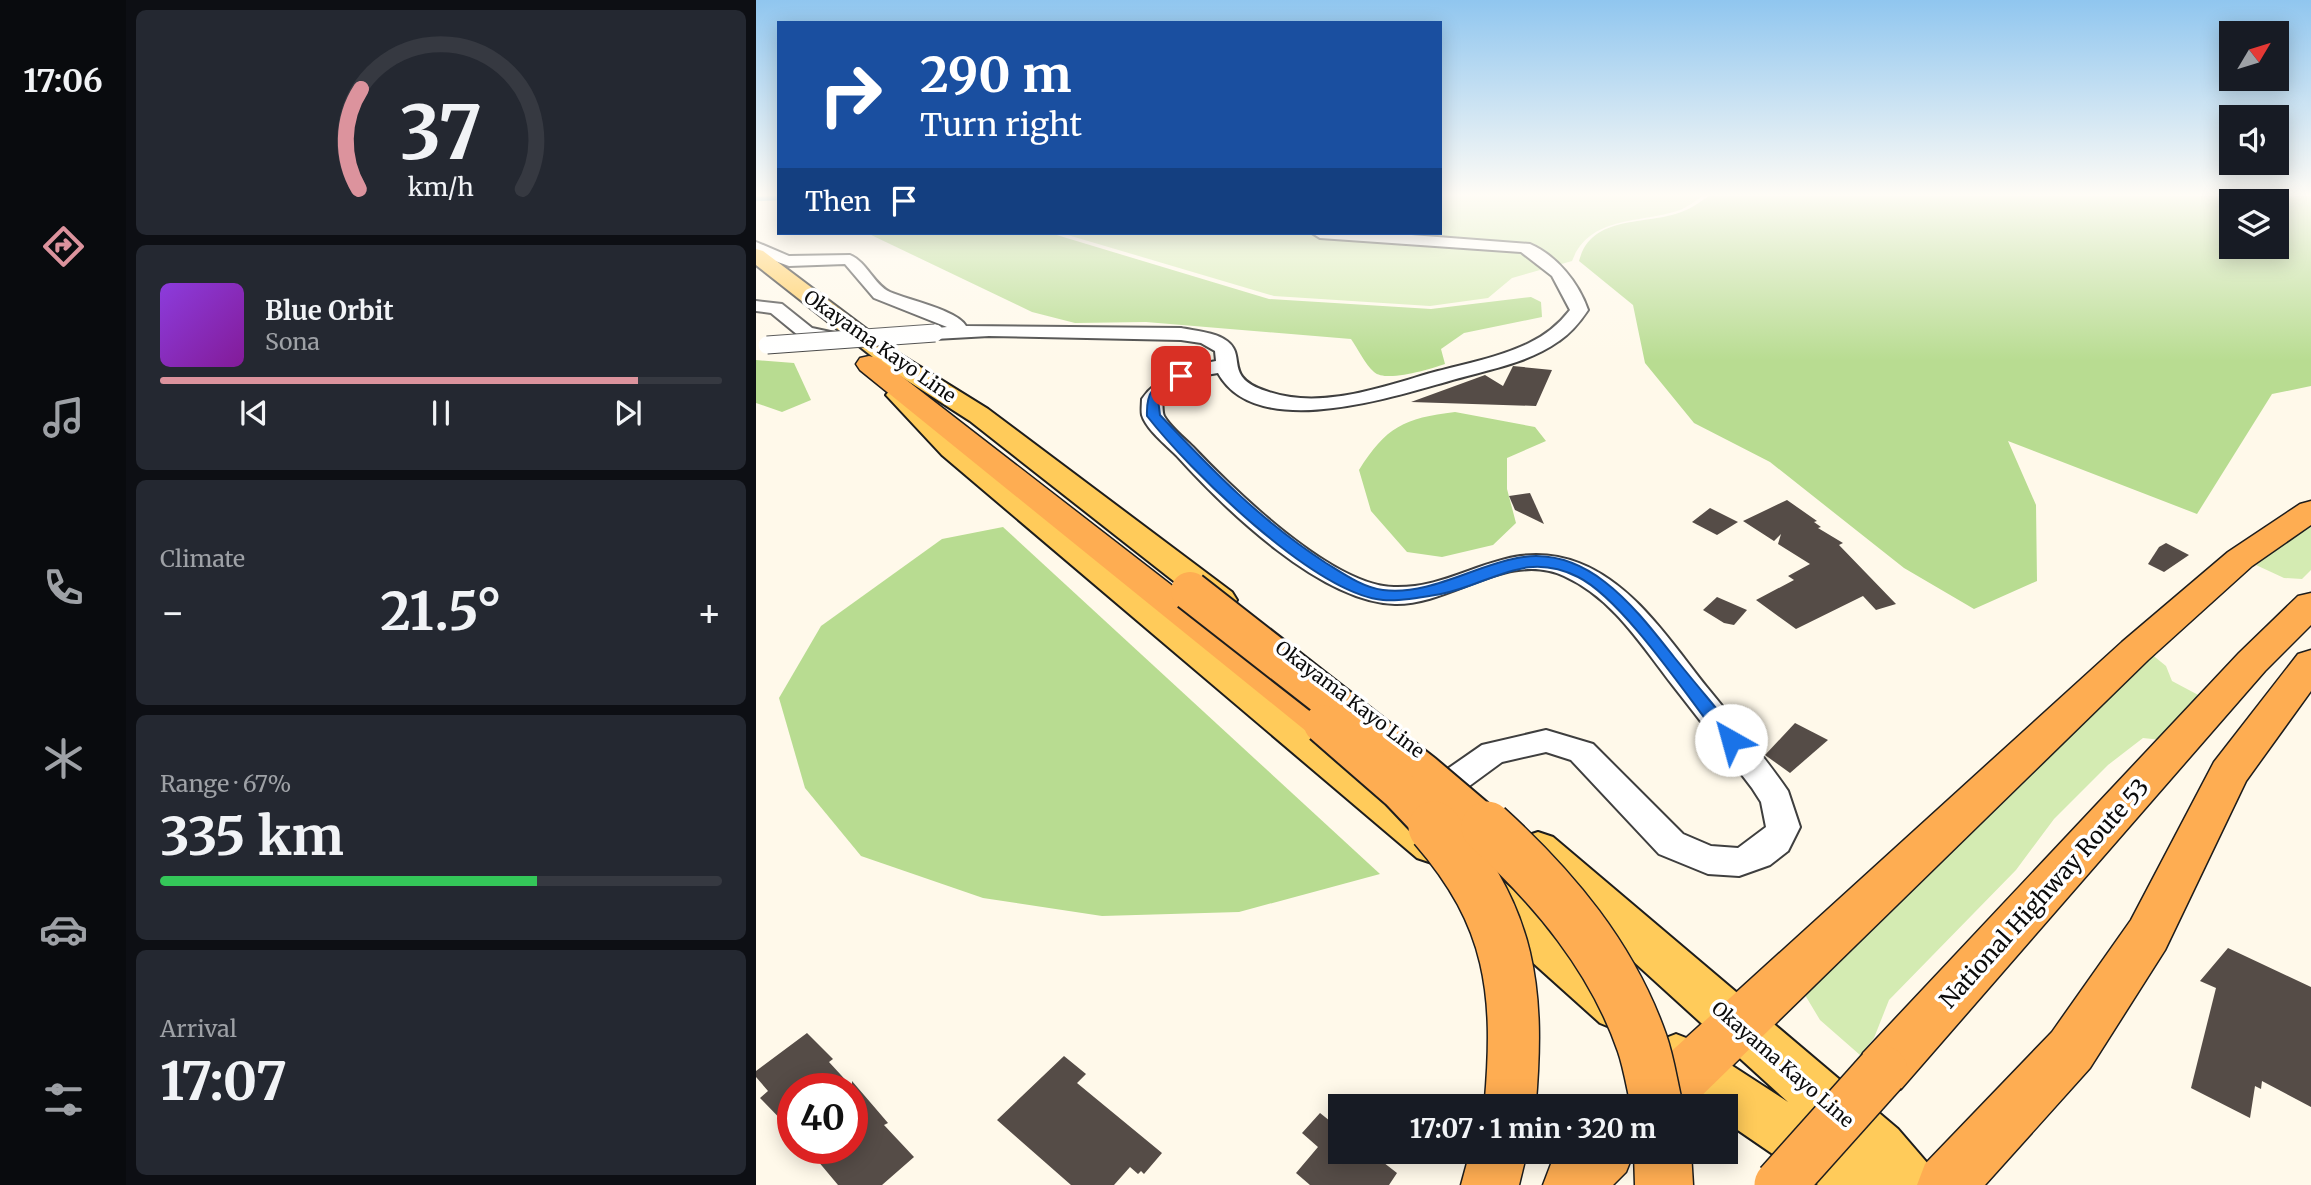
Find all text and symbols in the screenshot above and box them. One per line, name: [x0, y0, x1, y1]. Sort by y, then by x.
north arrow: [2219, 21, 2289, 91]
map controls: [2219, 21, 2289, 259]
text: 290 m: [920, 44, 1072, 105]
icon: right: [805, 49, 896, 140]
text: 17:06: [23, 61, 103, 101]
text: 37: [400, 87, 482, 179]
text: Turn right: [920, 105, 1082, 145]
button: sound: [2219, 105, 2289, 175]
text: km/h: [408, 170, 474, 202]
icon: arrive: [885, 182, 923, 220]
text: Then: [805, 185, 871, 218]
button: layers: [2219, 189, 2289, 259]
icon: directions: [39, 222, 88, 271]
street label: Okayama Kayo Line: [799, 284, 961, 408]
text: Blue Orbit: [265, 294, 394, 327]
text: Sona: [265, 327, 320, 356]
pin: [1151, 346, 1211, 406]
icon: arrive: [1162, 357, 1200, 395]
icon: music: [39, 393, 88, 442]
icon: previous: [235, 394, 273, 432]
icon: pause: [422, 394, 460, 432]
icon: next: [609, 394, 647, 432]
text: Climate: [160, 544, 245, 573]
icon: phone: [39, 563, 88, 612]
text: 21.5°: [380, 579, 502, 644]
text: −: [160, 589, 185, 636]
text: +: [697, 589, 722, 636]
street label: Okayama Kayo Line: [1271, 635, 1429, 763]
position arrow: [1694, 703, 1768, 777]
icon: climate: [39, 734, 88, 783]
text: Range · 67%: [160, 769, 291, 798]
street label: National Highway Route 53: [1933, 772, 2155, 1014]
text: 335 km: [160, 804, 344, 869]
icon: car: [39, 905, 88, 954]
street label: Okayama Kayo Line: [1707, 996, 1859, 1132]
text: Arrival: [160, 1014, 237, 1043]
text: 17:07: [160, 1049, 287, 1114]
speed limit sign: 40: [777, 1073, 868, 1164]
icon: filters: [39, 1075, 88, 1124]
text: 17:07 · 1 min · 320 m: [1410, 1112, 1656, 1145]

